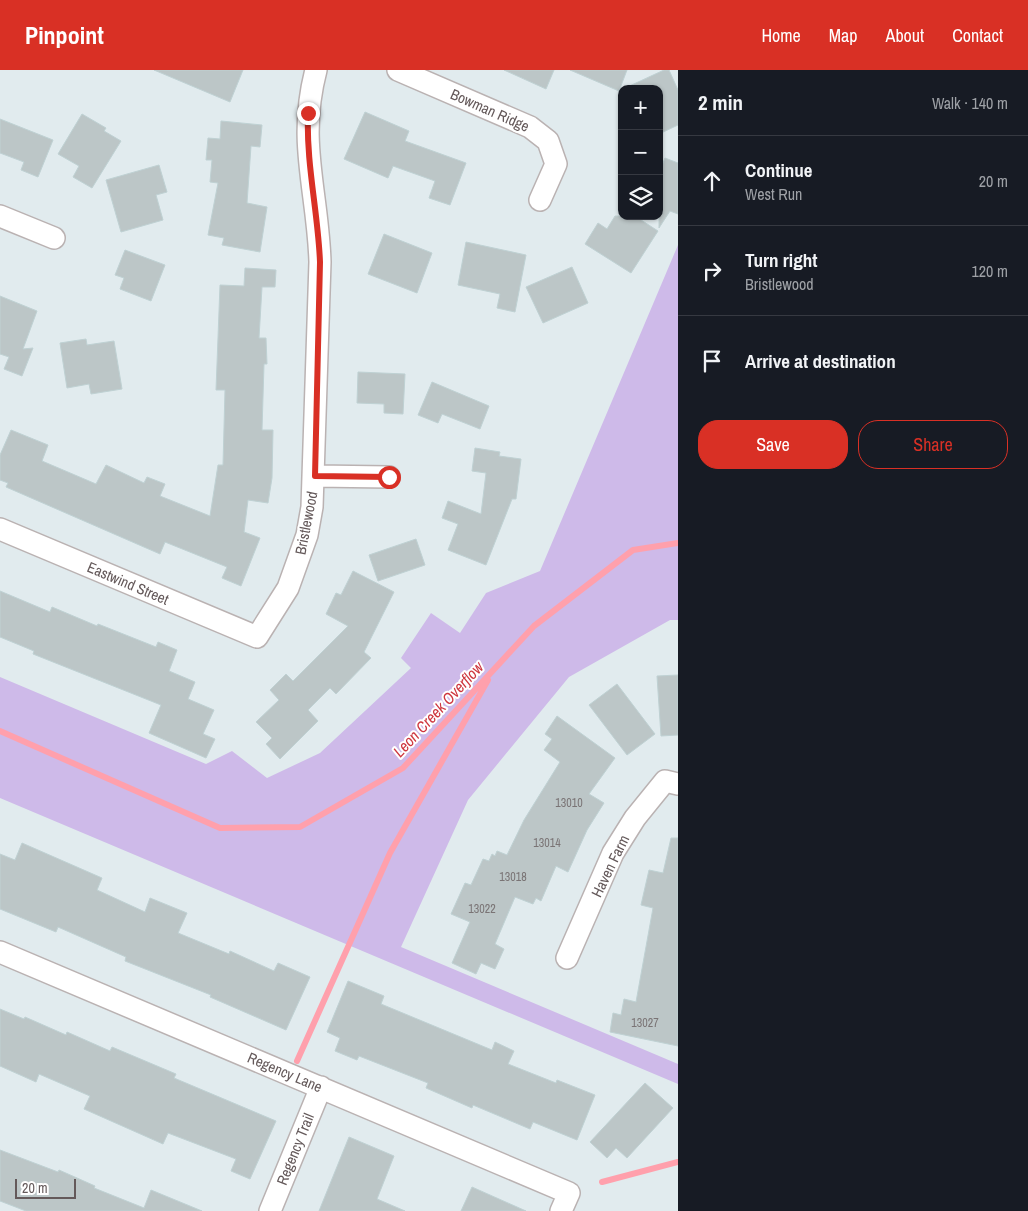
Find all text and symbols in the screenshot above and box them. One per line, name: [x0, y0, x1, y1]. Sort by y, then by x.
text: Pinpoint: [25, 19, 104, 51]
text: Home: [761, 23, 801, 48]
text: Map: [829, 23, 858, 48]
text: About: [886, 23, 924, 48]
text: Contact: [952, 23, 1003, 48]
street label: Bowman Ridge: [447, 83, 533, 137]
map controls: [618, 85, 663, 220]
button: +: [618, 85, 663, 130]
text: 2 min: [698, 88, 743, 117]
text: Walk · 140 m: [932, 92, 1008, 114]
route end: [297, 102, 320, 125]
button: −: [618, 130, 663, 175]
text: Continue: [745, 157, 813, 183]
icon: ahead: [698, 167, 726, 195]
text: 20 m: [979, 170, 1008, 192]
button: layers: [618, 175, 663, 220]
text: West Run: [745, 183, 802, 205]
text: Turn right: [745, 247, 817, 273]
icon: right: [698, 257, 726, 285]
text: 120 m: [972, 260, 1008, 282]
text: Bristlewood: [745, 273, 814, 295]
icon: arrive: [698, 347, 726, 375]
text: Arrive at destination: [745, 348, 896, 374]
button: Save: [698, 420, 848, 469]
button: Share: [858, 420, 1008, 469]
route start: [378, 466, 401, 489]
street label: Bristlewood: [290, 489, 322, 557]
street label: Eastwind Street: [84, 556, 173, 610]
water label: Leon Creek Overflow: [388, 655, 489, 762]
house number: 13010: [555, 795, 583, 811]
street label: Haven Farm: [586, 831, 634, 901]
house number: 13014: [533, 835, 561, 851]
house number: 13018: [499, 869, 527, 885]
house number: 13022: [468, 901, 496, 917]
house number: 13027: [631, 1015, 659, 1031]
street label: Regency Lane: [244, 1047, 326, 1097]
street label: Regency Trail: [271, 1110, 319, 1188]
scale bar: [15, 1176, 76, 1199]
text: 20 m: [22, 1179, 48, 1197]

